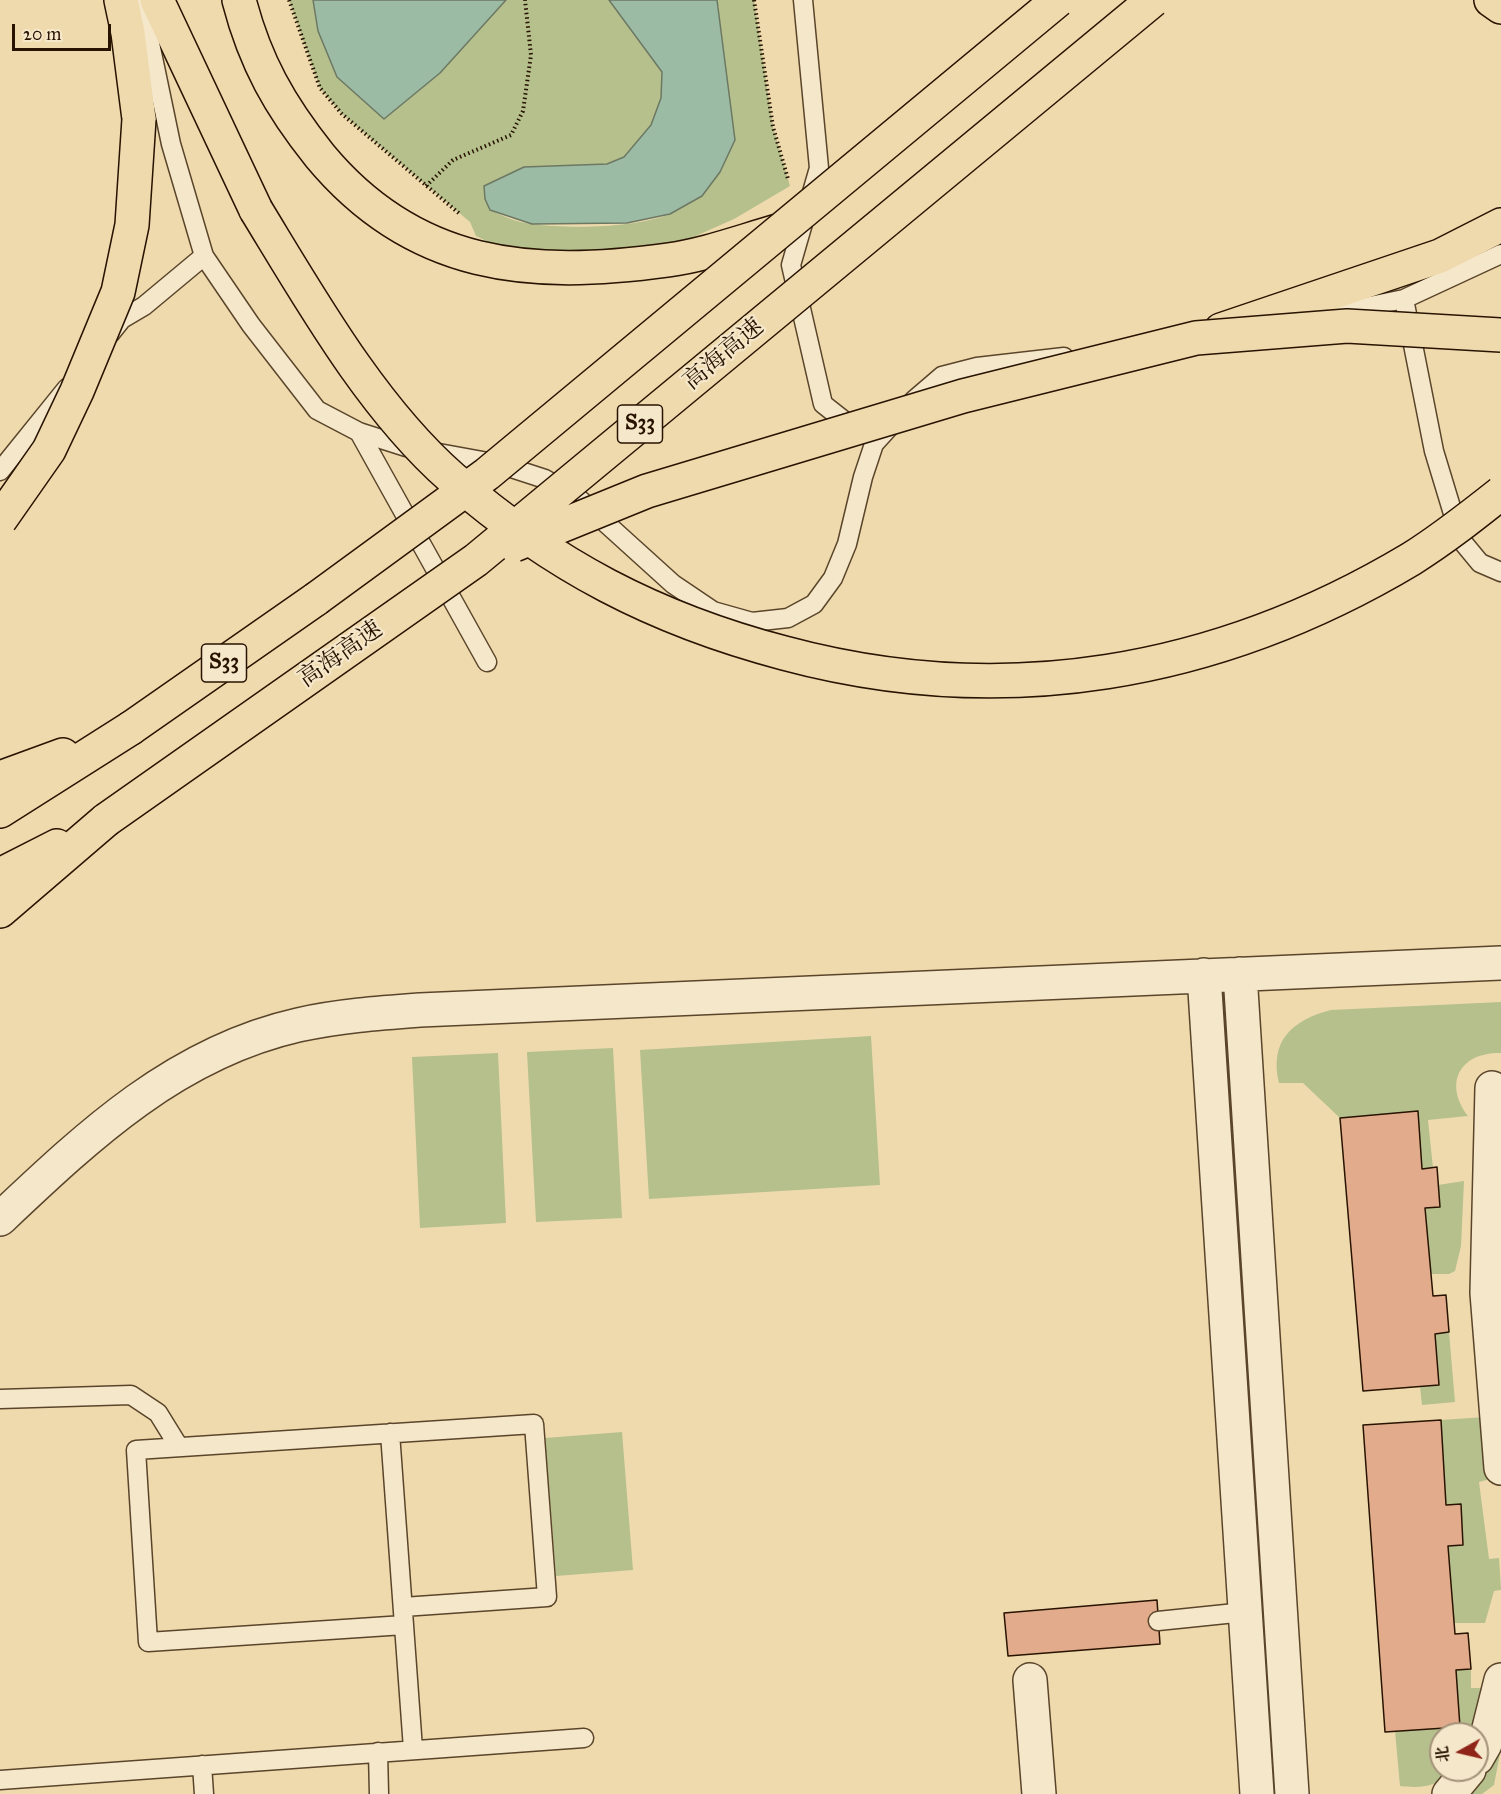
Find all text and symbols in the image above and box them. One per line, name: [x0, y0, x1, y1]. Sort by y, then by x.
scale bar: [15, 12, 114, 50]
text: 20 m: [23, 23, 61, 45]
street label: 高海高速: [678, 313, 770, 397]
road number: S33: [618, 405, 662, 443]
street label: 高海高速: [293, 616, 389, 694]
road number: S33: [202, 644, 246, 682]
north arrow: [1429, 1722, 1489, 1782]
text: 北: [1432, 1745, 1453, 1764]

